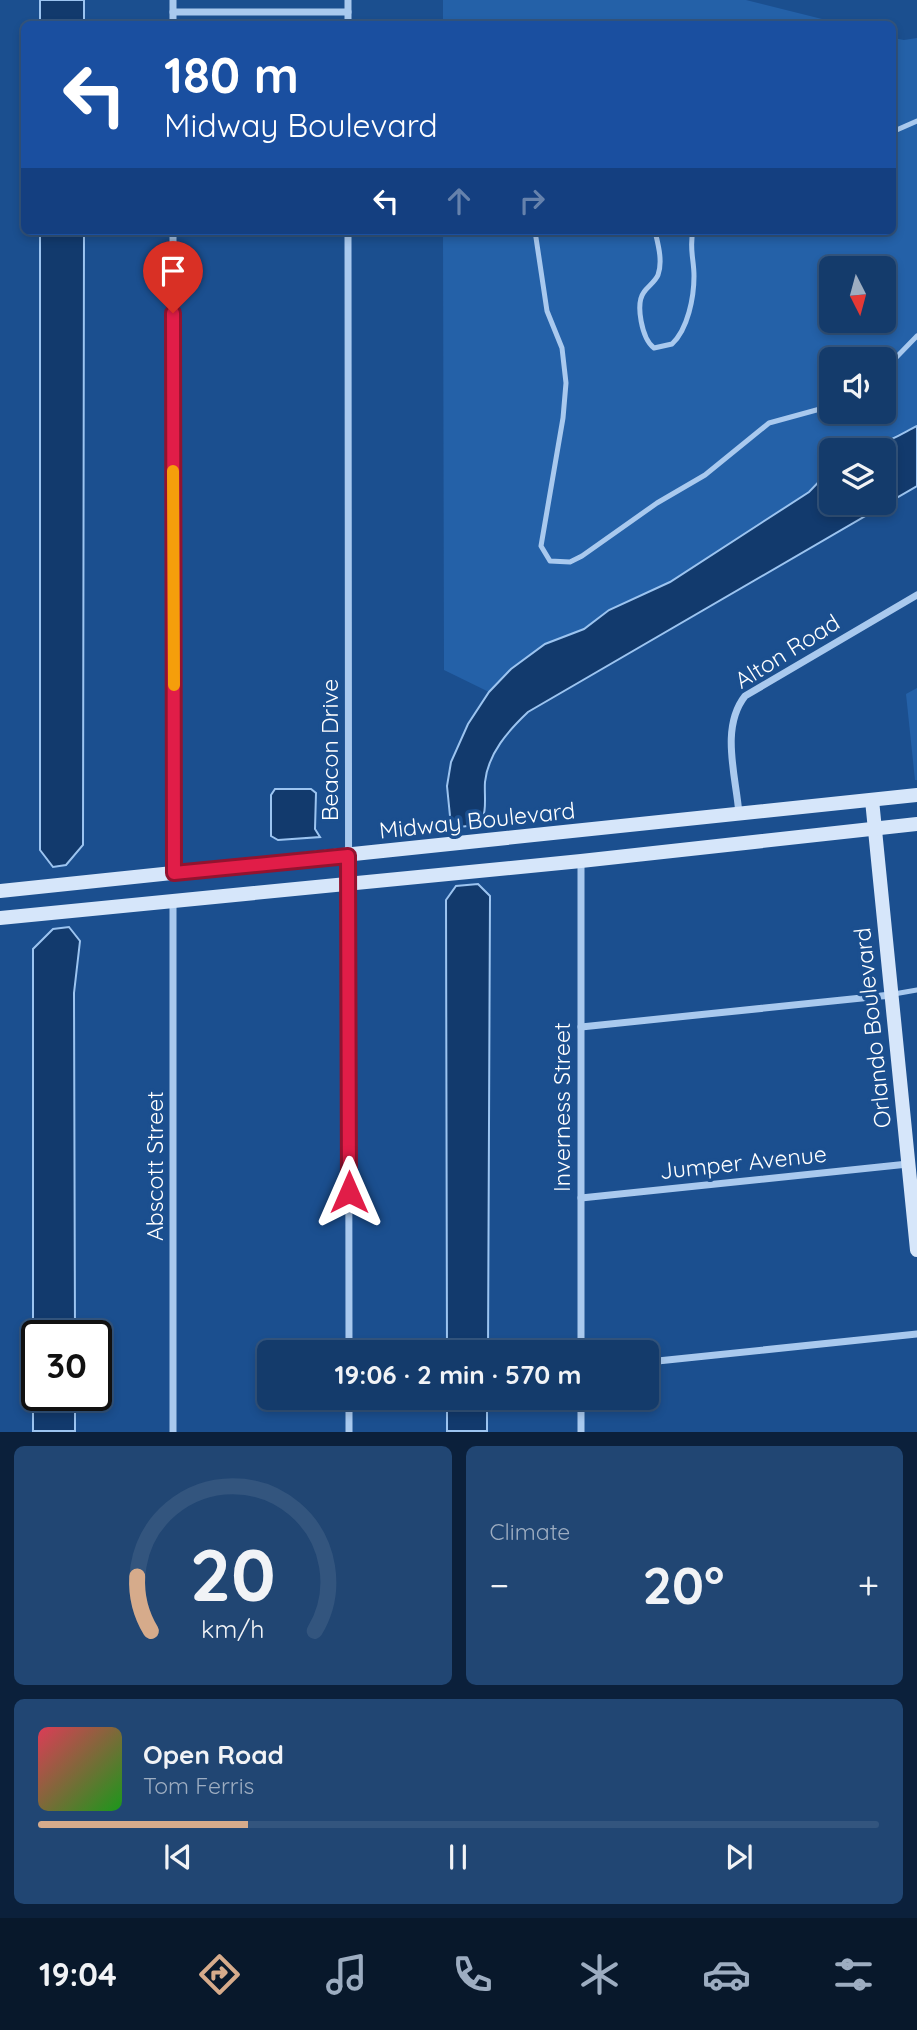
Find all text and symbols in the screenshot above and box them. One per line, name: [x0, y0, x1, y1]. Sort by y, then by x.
text: 180 m: [164, 44, 299, 105]
icon: left: [49, 49, 140, 140]
text: Midway Boulevard: [164, 105, 438, 145]
icon: left: [367, 182, 405, 220]
icon: ahead: [440, 182, 478, 220]
icon: right: [513, 182, 551, 220]
pin: [143, 241, 203, 313]
icon: arrive: [154, 252, 192, 290]
north arrow: [819, 256, 896, 332]
map controls: [819, 256, 896, 515]
button: sound: [819, 347, 896, 424]
button: layers: [819, 438, 896, 515]
street label: Alton Road: [729, 607, 845, 695]
street label: Beacon Drive: [315, 679, 344, 821]
street label: Midway Boulevard: [378, 795, 576, 845]
street label: Orlando Boulevard: [847, 926, 897, 1130]
street label: Inverness Street: [547, 1022, 576, 1192]
street label: Abscott Street: [140, 1091, 169, 1241]
street label: Jumper Avenue: [658, 1139, 828, 1185]
position arrow: [312, 1155, 386, 1229]
speed limit sign: 30: [21, 1320, 112, 1411]
text: 19:06 · 2 min · 570 m: [334, 1358, 582, 1391]
text: Climate: [490, 1517, 570, 1546]
text: 20: [190, 1529, 276, 1620]
text: 20°: [642, 1552, 724, 1617]
text: −: [490, 1561, 509, 1609]
text: +: [858, 1561, 879, 1609]
text: km/h: [201, 1613, 264, 1644]
text: Open Road: [143, 1738, 284, 1771]
text: Tom Ferris: [143, 1771, 254, 1800]
icon: previous: [159, 1838, 197, 1876]
icon: pause: [439, 1838, 477, 1876]
icon: next: [720, 1838, 758, 1876]
icon: directions: [195, 1950, 244, 1999]
icon: music: [322, 1950, 371, 1999]
icon: phone: [448, 1950, 497, 1999]
icon: climate: [575, 1950, 624, 1999]
icon: car: [702, 1950, 751, 1999]
icon: filters: [829, 1950, 878, 1999]
text: 19:04: [39, 1954, 117, 1994]

